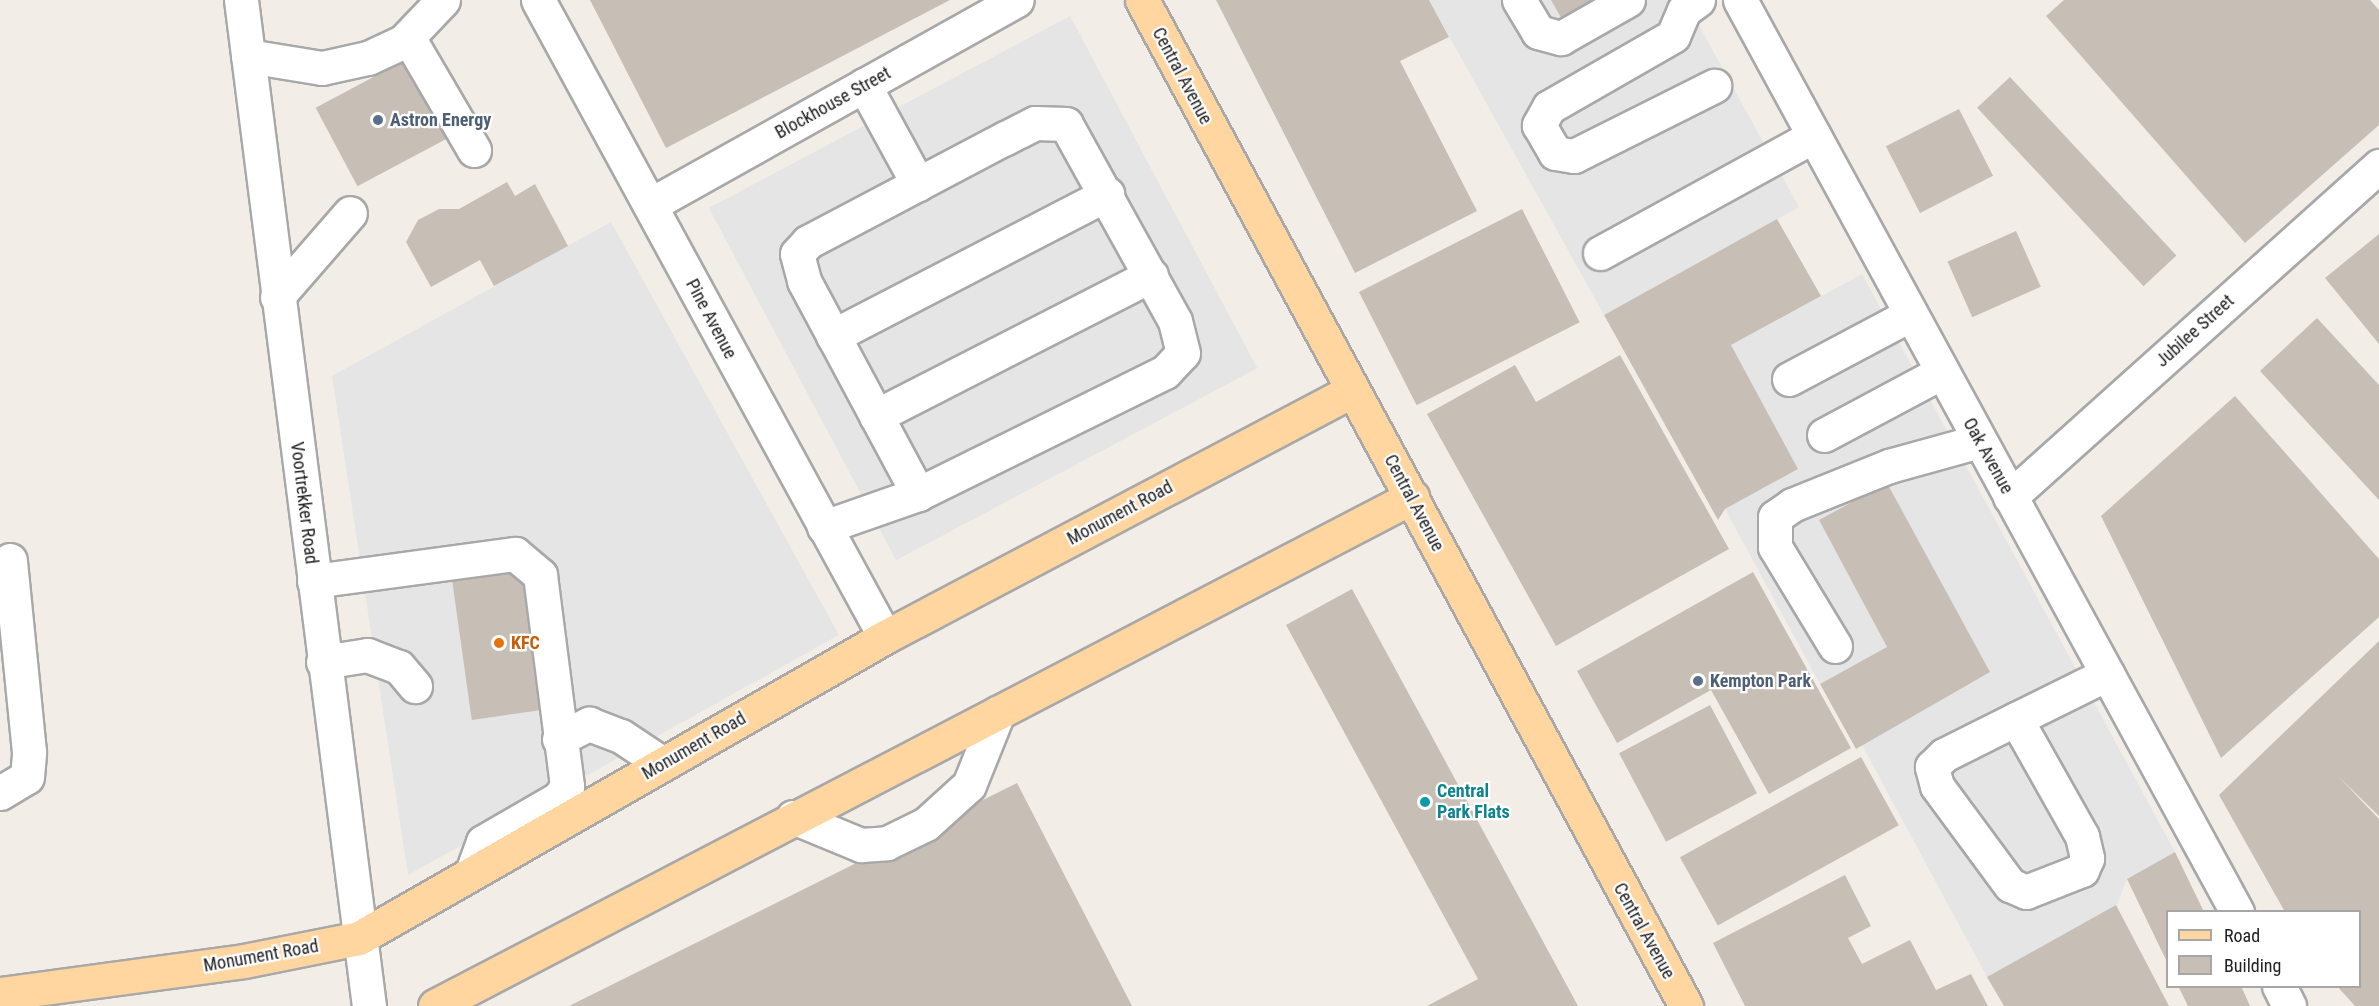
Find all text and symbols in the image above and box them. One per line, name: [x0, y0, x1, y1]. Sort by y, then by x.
street label: Central Avenue: [1147, 24, 1217, 128]
street label: Blockhouse Street: [771, 62, 895, 144]
place label: Astron Energy: [390, 109, 491, 131]
marker: Astron Energy: [371, 113, 385, 127]
street label: Pine Avenue: [681, 275, 741, 363]
street label: Jubilee Street: [2151, 290, 2239, 372]
street label: Oak Avenue: [1958, 414, 2018, 498]
street label: Voortrekker Road: [286, 441, 322, 565]
street label: Central Avenue: [1379, 451, 1449, 555]
street label: Monument Road: [1064, 476, 1176, 550]
place label: KFC: [511, 632, 540, 654]
marker: KFC: [492, 636, 506, 650]
place label: Kempton Park: [1710, 670, 1811, 692]
marker: Kempton Park: [1691, 674, 1705, 688]
street label: Monument Road: [638, 708, 750, 784]
place label: Central Park Flats: [1437, 781, 1510, 824]
marker: Central Park Flats: [1418, 795, 1432, 809]
street label: Central Avenue: [1609, 879, 1679, 983]
legend: [2166, 910, 2361, 988]
text: Road: [2224, 925, 2260, 946]
street label: Monument Road: [202, 935, 320, 977]
text: Building: [2224, 955, 2281, 976]

